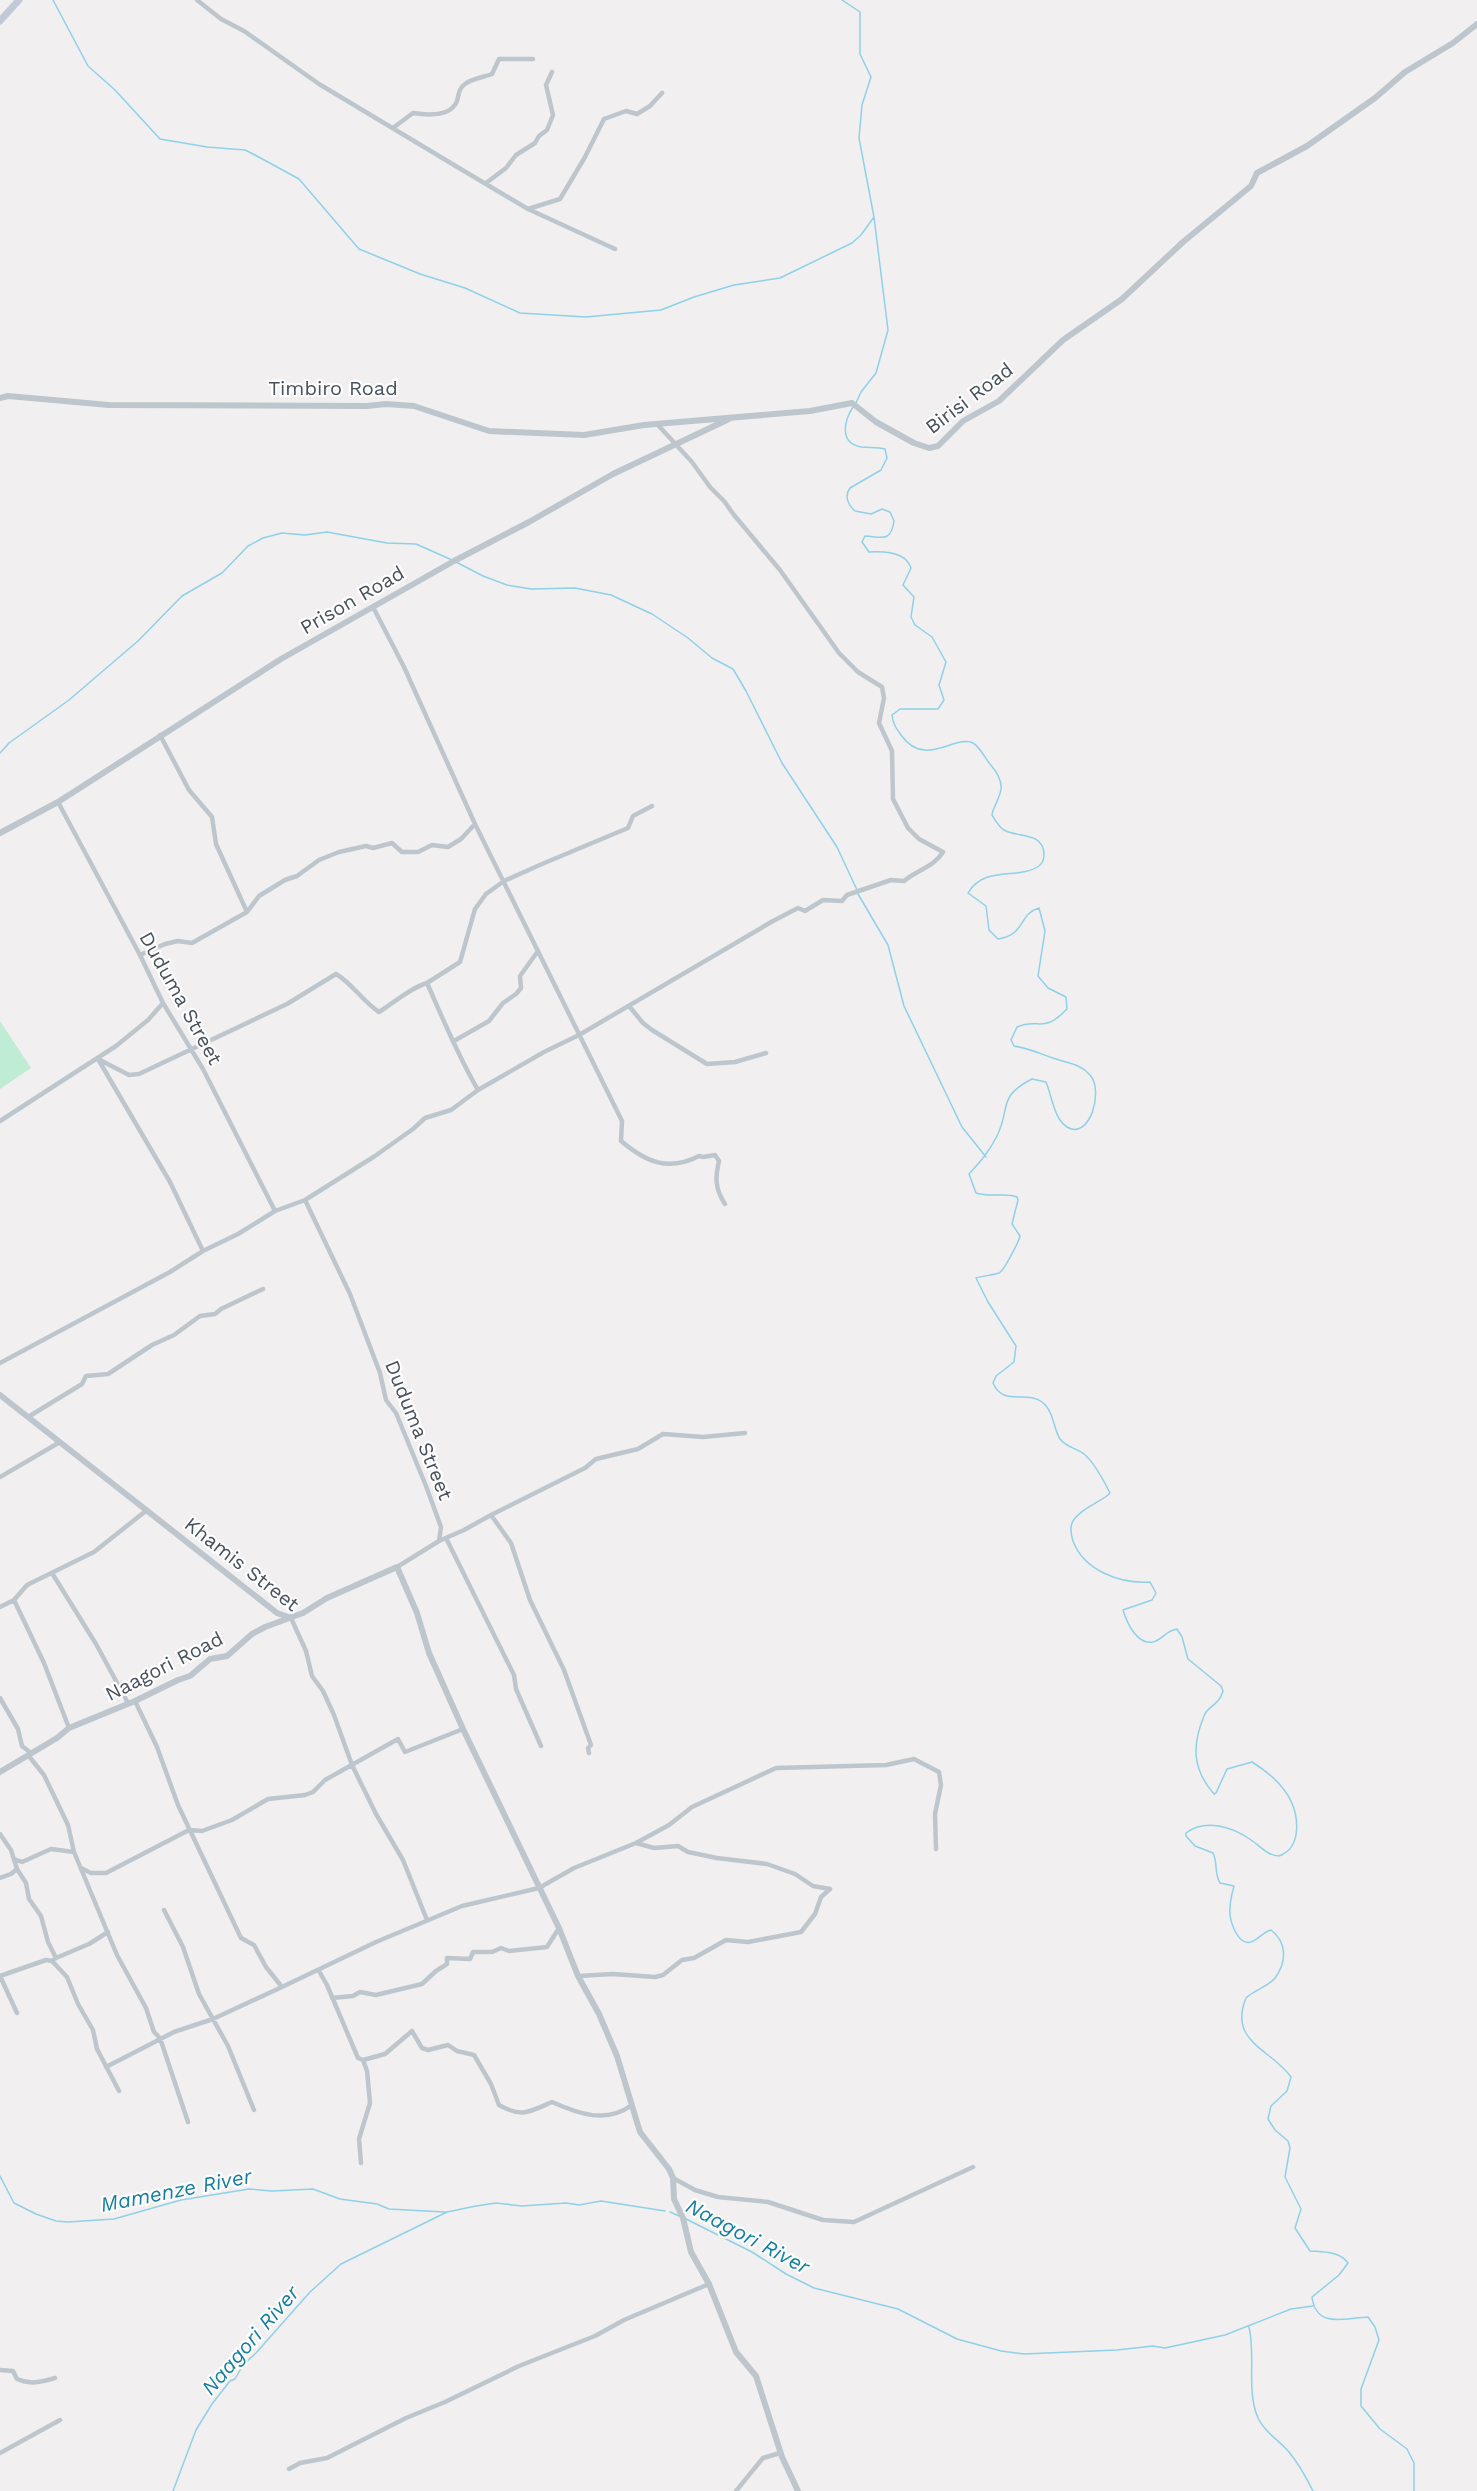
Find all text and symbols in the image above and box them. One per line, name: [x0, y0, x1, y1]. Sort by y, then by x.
street label: Birisi Road: [920, 357, 1018, 439]
street label: Timbiro Road: [268, 376, 398, 400]
street label: Prison Road: [296, 561, 408, 639]
street label: Duduma Street: [134, 927, 228, 1069]
street label: Duduma Street: [380, 1357, 458, 1504]
street label: Khamis Street: [180, 1512, 305, 1617]
street label: Naagori Road: [101, 1626, 227, 1706]
water label: Mamenze River: [98, 2163, 255, 2217]
water label: Naagori River: [682, 2193, 815, 2279]
water label: Naagori River: [196, 2280, 305, 2400]

